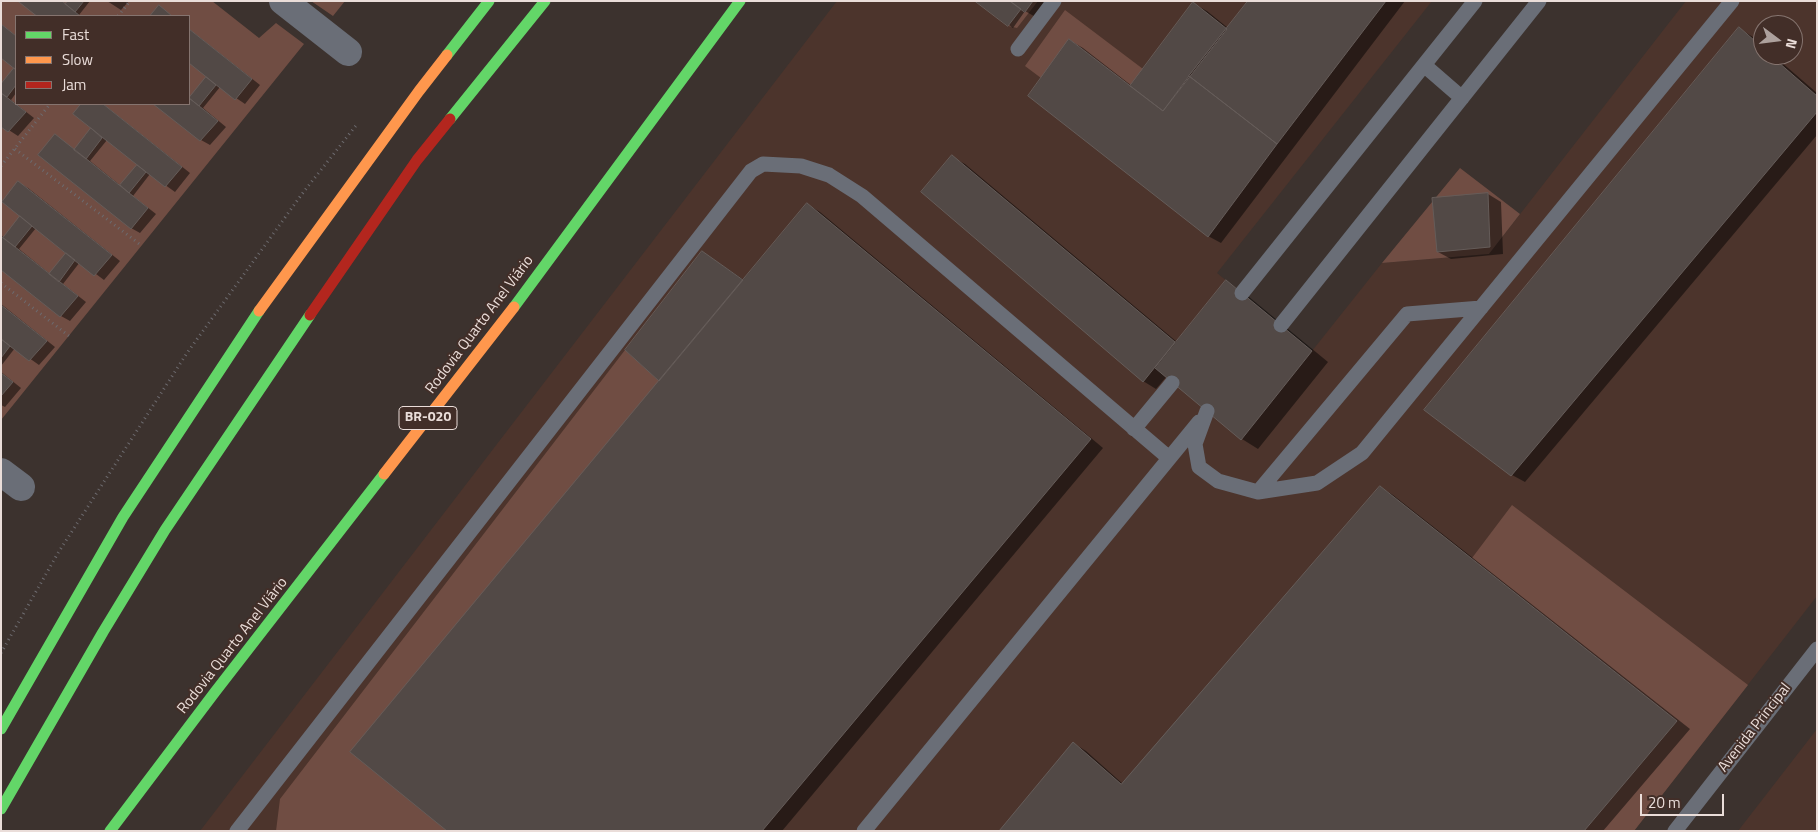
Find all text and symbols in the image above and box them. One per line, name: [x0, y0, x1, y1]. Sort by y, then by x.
legend: [15, 15, 190, 105]
north arrow: [1753, 15, 1803, 65]
text: Fast: [62, 23, 89, 46]
text: N: [1781, 36, 1803, 51]
text: Slow: [62, 48, 93, 71]
text: Jam: [62, 73, 86, 96]
street label: Rodovia Quarto Anel Viário: [422, 252, 538, 398]
road number: BR-020: [399, 406, 457, 429]
street label: Rodovia Quarto Anel Viário: [174, 574, 292, 718]
street label: Avenida Principal: [1715, 680, 1795, 776]
scale bar: [1643, 784, 1727, 816]
text: 20 m: [1648, 791, 1681, 814]

